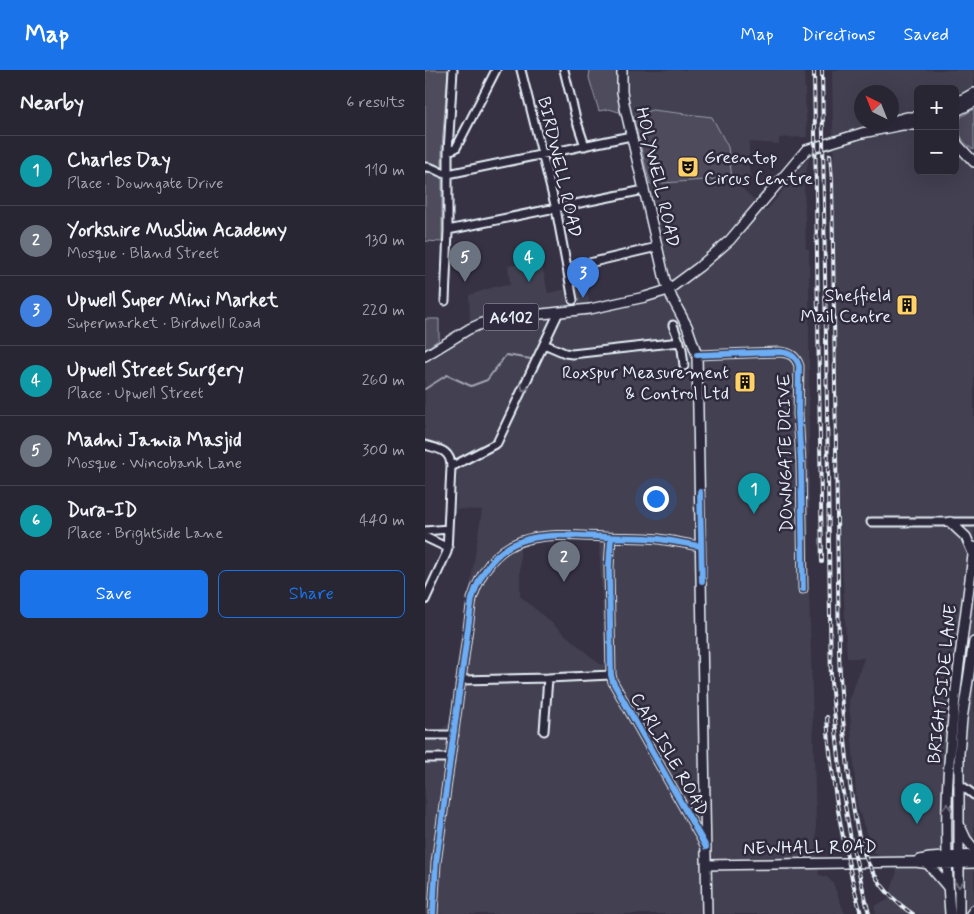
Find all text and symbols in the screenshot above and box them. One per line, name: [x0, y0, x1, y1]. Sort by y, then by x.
text: Map: [25, 20, 69, 51]
text: Map: [741, 23, 774, 47]
text: Directions: [802, 23, 876, 47]
text: Saved: [904, 23, 949, 47]
north arrow: [854, 85, 899, 130]
map controls: [914, 85, 959, 175]
button: +: [914, 85, 959, 130]
text: Nearby: [20, 89, 84, 117]
text: 6 results: [346, 92, 405, 113]
street label: BIRDWELL ROAD: [531, 94, 587, 240]
street label: HOLYWELL ROAD: [629, 105, 685, 250]
button: −: [914, 130, 959, 175]
place label: Greentop Circus Centre: [704, 146, 813, 191]
text: Charles Day: [67, 148, 171, 173]
theatre icon: Greentop Circus Centre: [676, 155, 700, 179]
text: 1: [32, 160, 40, 181]
text: 110 m: [364, 160, 405, 181]
text: Place · Downgate Drive: [67, 173, 224, 194]
text: Yorkshire Muslim Academy: [67, 218, 287, 243]
text: 2: [32, 230, 40, 251]
text: 130 m: [364, 230, 405, 251]
pin: 5: [449, 241, 481, 282]
pin: 4: [513, 241, 545, 282]
text: Mosque · Bland Street: [67, 243, 219, 264]
pin: 3: [567, 257, 599, 298]
place label: Sheffield Mail Centre: [801, 284, 891, 329]
text: Upwell Super Mini Market: [67, 288, 278, 313]
building icon: Sheffield Mail Centre: [895, 293, 919, 317]
text: 3: [32, 300, 40, 321]
text: 220 m: [362, 300, 405, 321]
road number: A6102: [483, 303, 539, 330]
text: Supermarket · Birdwell Road: [67, 313, 261, 334]
text: Upwell Street Surgery: [67, 358, 244, 383]
place label: Roxspur Measurement & Control Ltd: [562, 361, 729, 406]
text: 4: [31, 370, 41, 391]
text: 260 m: [362, 370, 405, 391]
building icon: Roxspur Measurement & Control Ltd: [733, 370, 757, 394]
street label: DOWNGATE DRIVE: [773, 373, 799, 532]
text: Place · Upwell Street: [67, 383, 204, 404]
one-way arrow: [520, 383, 530, 392]
text: Madni Jamia Masjid: [67, 428, 242, 453]
text: 5: [31, 440, 41, 461]
text: 300 m: [362, 440, 405, 461]
text: Mosque · Wincobank Lane: [67, 453, 242, 474]
pin: 1: [738, 473, 770, 514]
your location: [643, 486, 669, 512]
text: Dura-ID: [67, 498, 137, 523]
text: 6: [32, 510, 40, 531]
text: 440 m: [359, 510, 405, 531]
text: Place · Brightside Lane: [67, 523, 223, 544]
pin: 2: [548, 541, 580, 582]
button: Save: [20, 570, 208, 618]
button: Share: [218, 570, 405, 618]
street label: BRIGHTSIDE LANE: [923, 603, 963, 765]
street label: CARLISLE ROAD: [624, 689, 714, 820]
pin: 6: [901, 783, 933, 824]
one-way arrow: [942, 803, 953, 811]
street label: NEWHALL ROAD: [743, 835, 877, 861]
one-way arrow: [953, 880, 964, 888]

